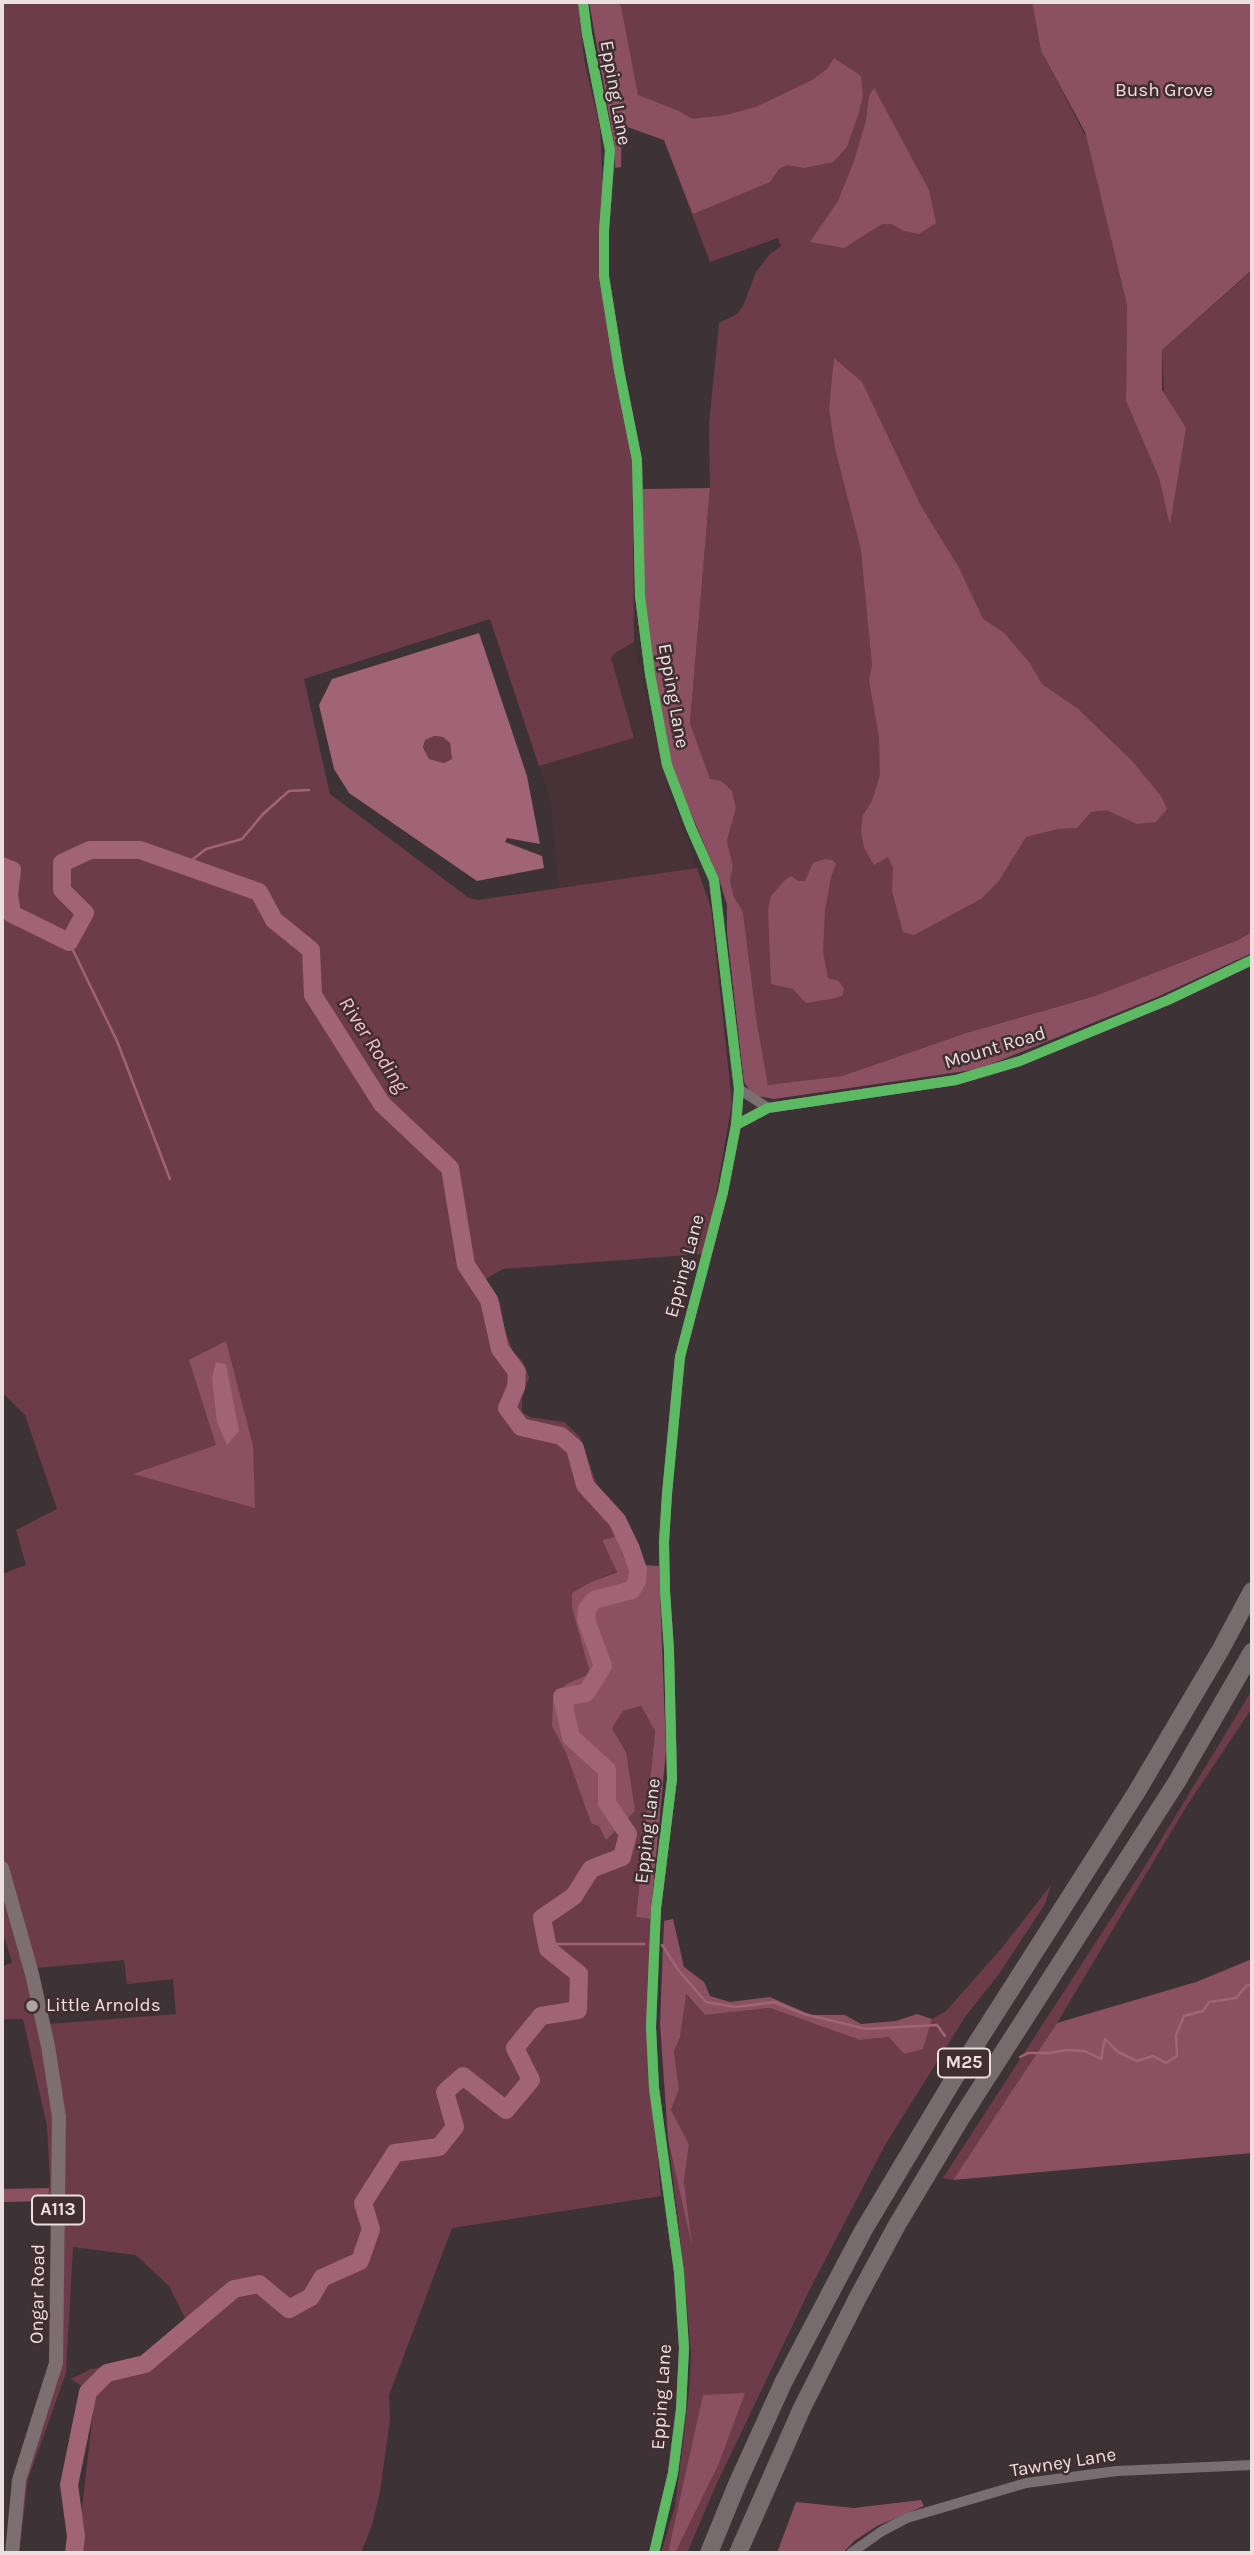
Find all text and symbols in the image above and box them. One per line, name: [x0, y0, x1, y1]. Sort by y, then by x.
street label: Epping Lane: [595, 39, 635, 147]
park label: Bush Grove: [1115, 80, 1213, 102]
street label: Epping Lane: [653, 642, 693, 750]
water label: River Roding: [333, 992, 413, 1098]
street label: Mount Road: [942, 1022, 1048, 1074]
street label: Epping Lane: [660, 1212, 710, 1320]
street label: Epping Lane: [630, 1777, 666, 1885]
place label: Little Arnolds: [46, 1995, 161, 2017]
marker: Little Arnolds: [24, 1998, 40, 2014]
road number: M25: [938, 2048, 990, 2078]
road number: A113: [32, 2196, 84, 2224]
street label: Ongar Road: [26, 2244, 50, 2344]
street label: Epping Lane: [647, 2343, 677, 2451]
street label: Tawney Lane: [1008, 2443, 1118, 2483]

